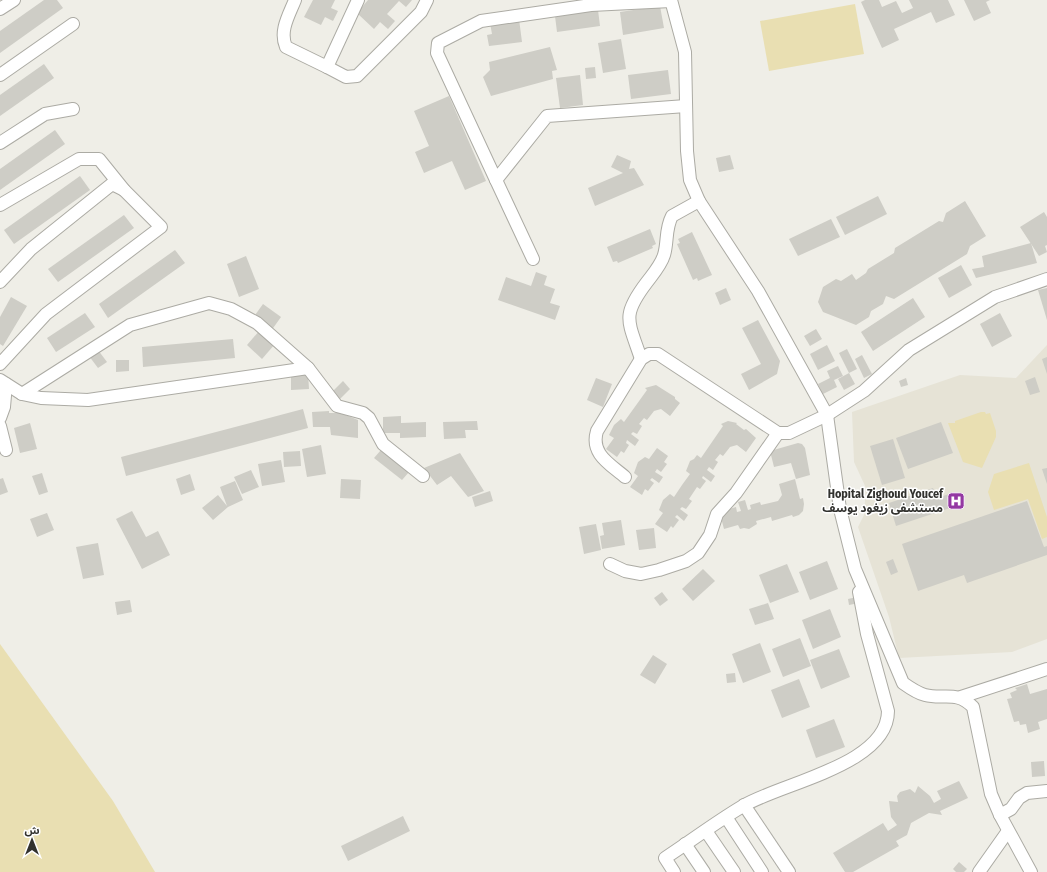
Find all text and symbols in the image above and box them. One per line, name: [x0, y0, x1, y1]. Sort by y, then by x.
place label: Hopital Zighoud Youcef مستشفى زيغود يوسف: [822, 487, 944, 515]
hospital icon: Hopital Zighoud Youcef مستشفى زيغود يوسف: [946, 491, 966, 511]
north arrow: [12, 820, 52, 860]
text: ش: [24, 824, 40, 837]

